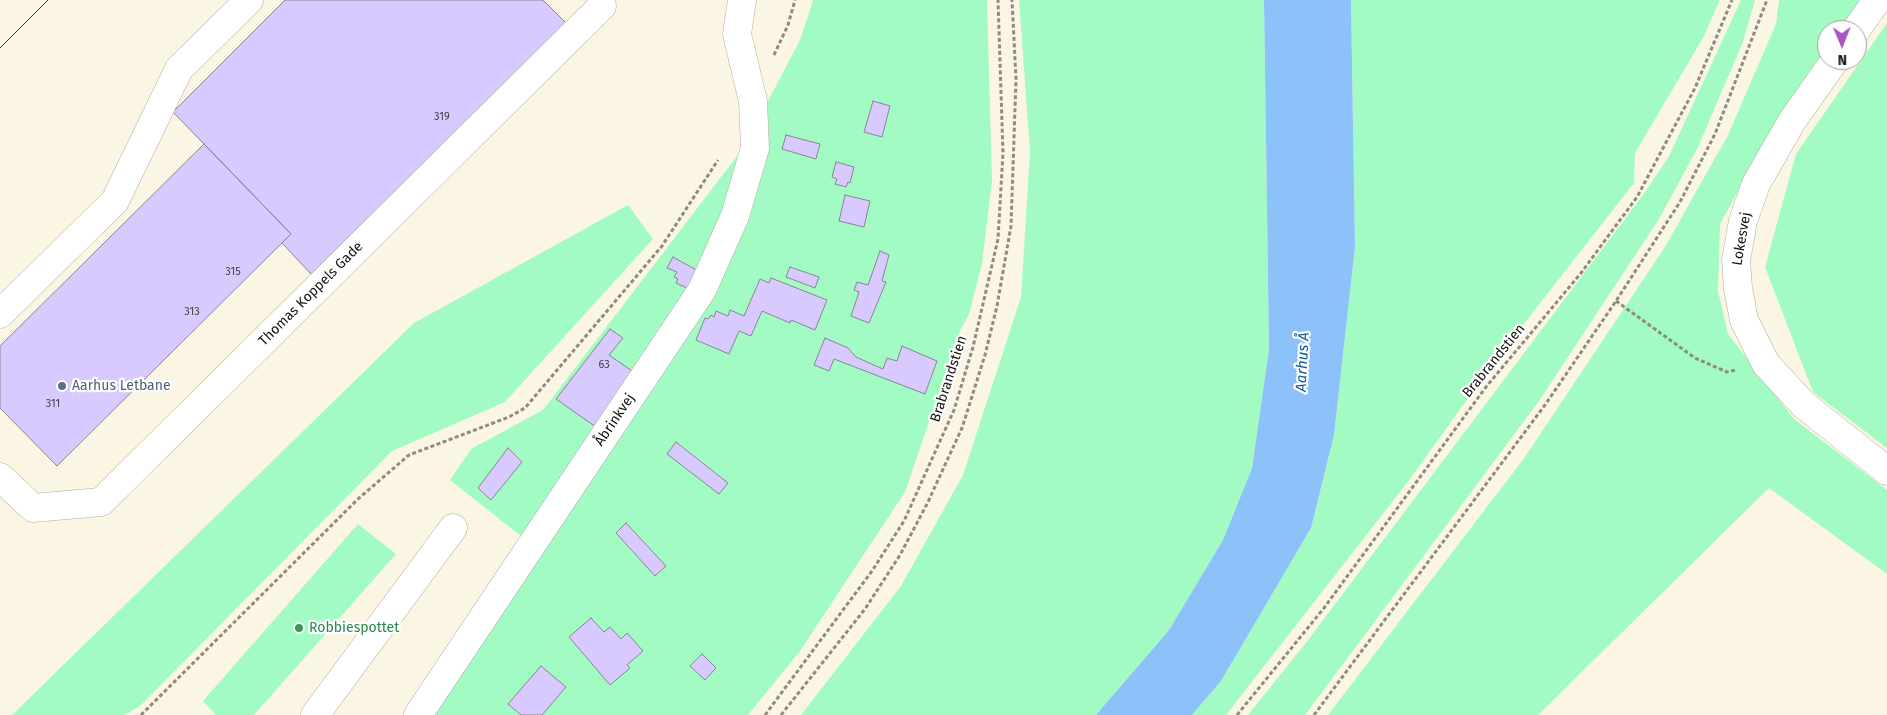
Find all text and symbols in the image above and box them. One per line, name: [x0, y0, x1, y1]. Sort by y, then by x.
north arrow: [1817, 20, 1867, 70]
text: N: [1837, 51, 1847, 68]
house number: 319: [434, 110, 450, 124]
street label: Lokesvej: [1729, 211, 1755, 267]
street label: Thomas Koppels Gade: [255, 238, 367, 350]
house number: 315: [225, 265, 241, 279]
house number: 313: [184, 305, 200, 319]
street label: Brabrandstien: [1459, 321, 1529, 401]
water label: Aarhus Å: [1292, 332, 1314, 392]
street label: Brabrandstien: [927, 334, 971, 424]
house number: 63: [598, 358, 610, 372]
place label: Aarhus Letbane: [72, 378, 171, 394]
marker: Aarhus Letbane: [56, 380, 68, 392]
street label: Åbrinkvej: [591, 391, 639, 449]
house number: 311: [46, 397, 60, 411]
place label: Robbiespottet: [309, 620, 399, 636]
marker: Robbiespottet: [293, 622, 305, 634]

